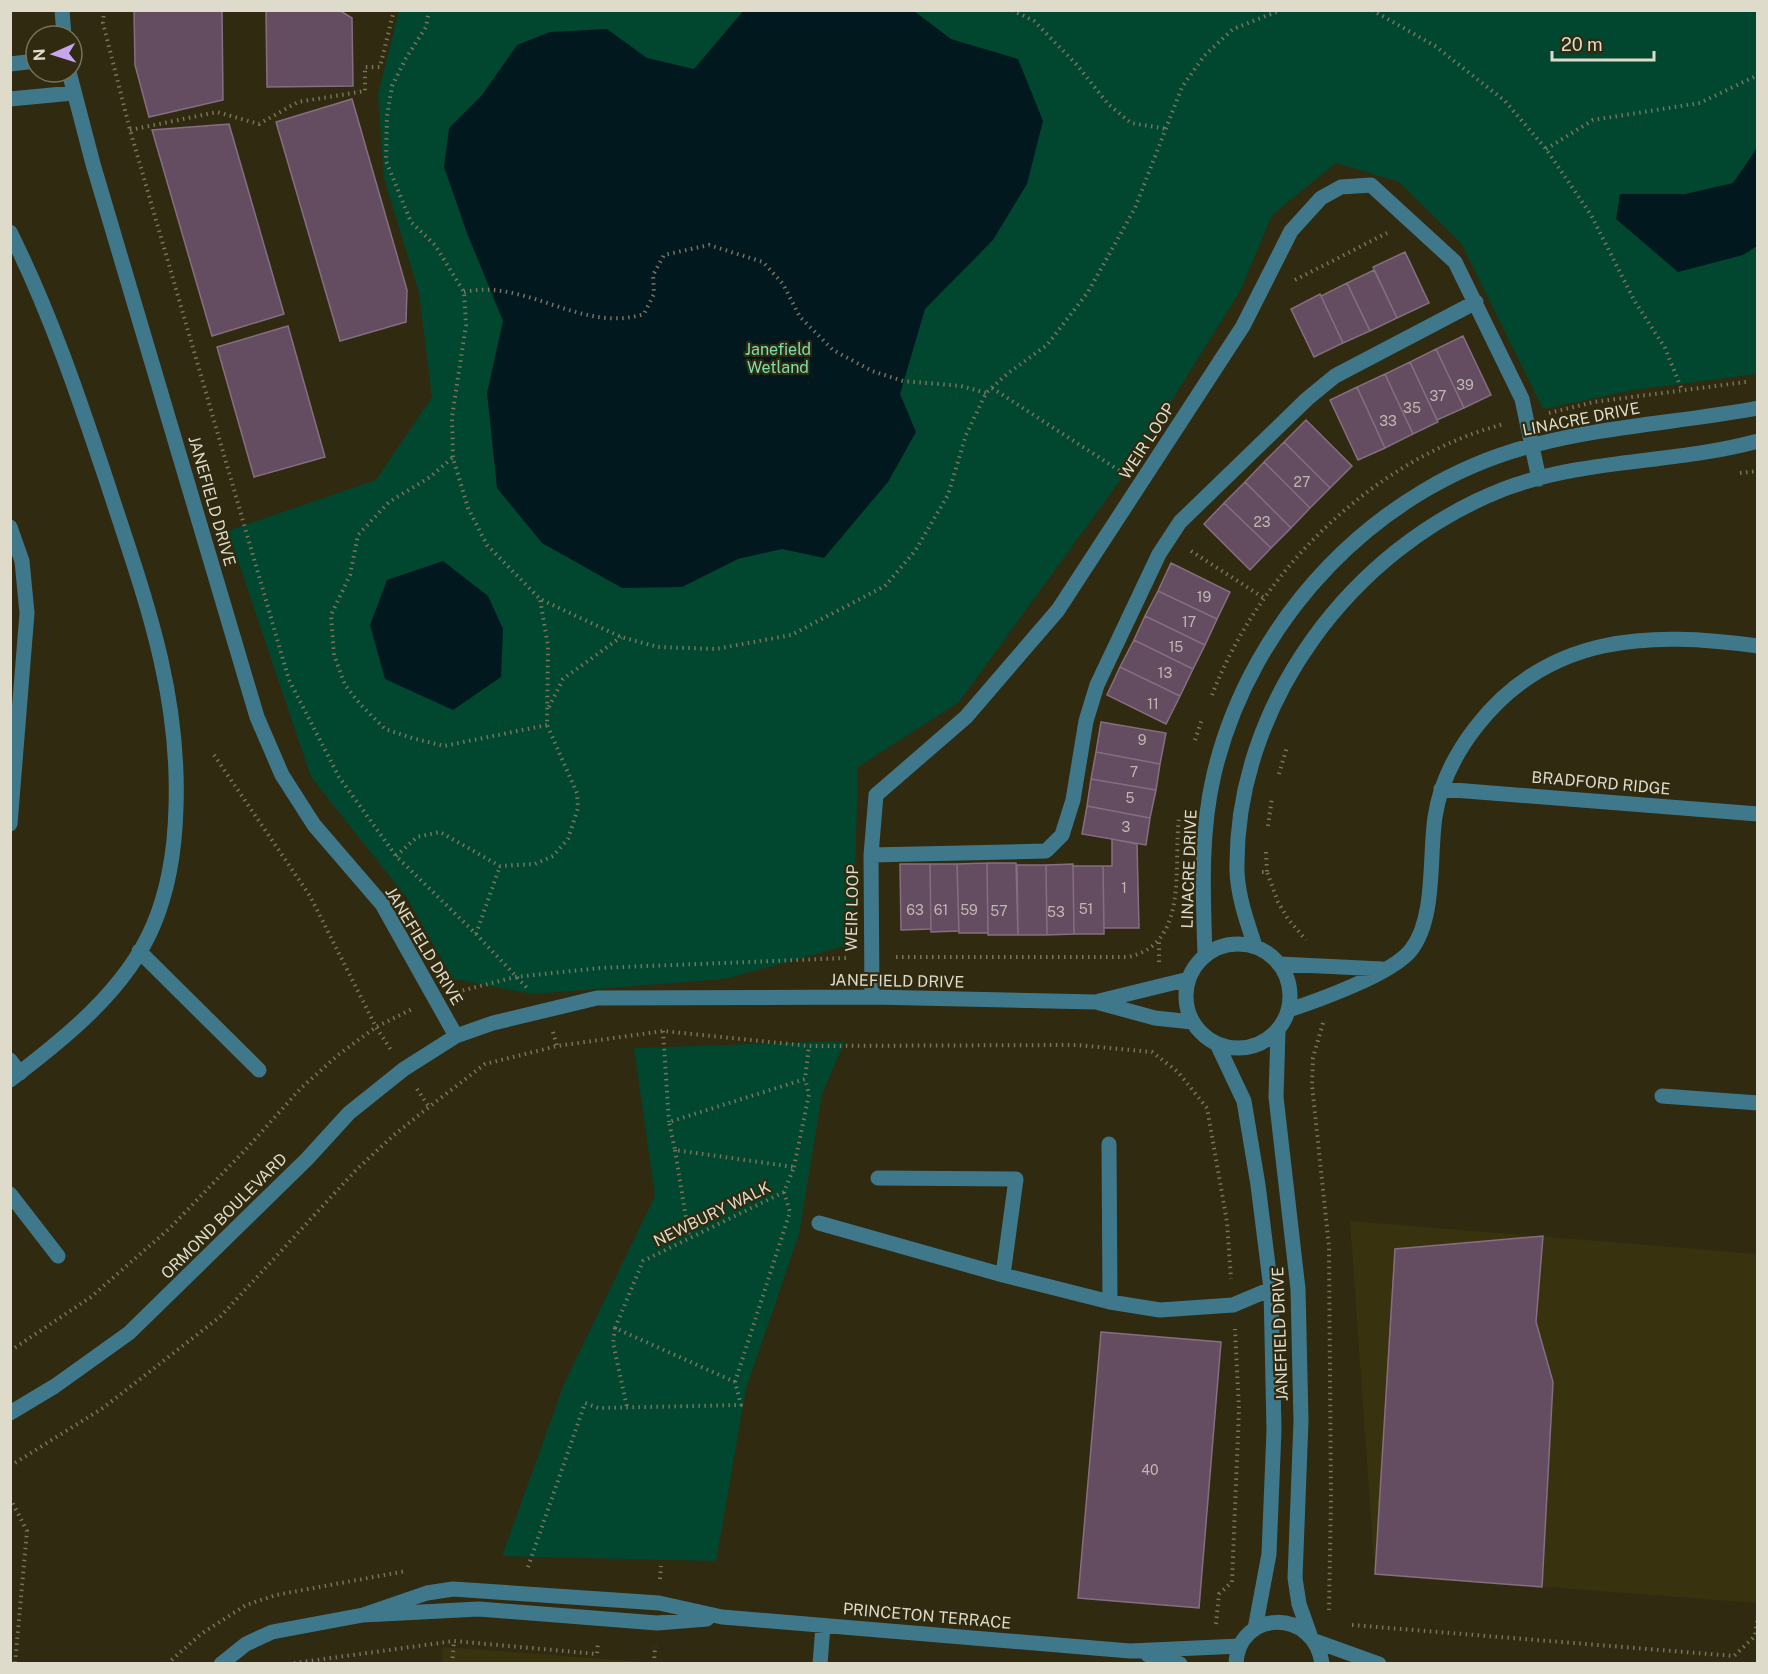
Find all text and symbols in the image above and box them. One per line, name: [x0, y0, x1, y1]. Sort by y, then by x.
north arrow: [24, 24, 84, 84]
scale bar: [1552, 24, 1654, 62]
text: 20 m: [1561, 34, 1603, 55]
text: N: [30, 48, 49, 62]
park label: Janefield Wetland: [745, 340, 811, 377]
house number: 39: [1456, 377, 1474, 393]
house number: 37: [1430, 388, 1446, 404]
street label: LINACRE DRIVE: [1521, 398, 1641, 440]
street label: WEIR LOOP: [1115, 399, 1179, 483]
house number: 35: [1403, 400, 1421, 416]
house number: 33: [1379, 413, 1397, 429]
street label: JANEFIELD DRIVE: [184, 434, 240, 568]
house number: 27: [1294, 474, 1310, 490]
house number: 23: [1253, 514, 1271, 530]
house number: 19: [1197, 589, 1211, 605]
house number: 17: [1182, 614, 1196, 630]
house number: 15: [1169, 639, 1183, 655]
house number: 13: [1158, 665, 1172, 681]
house number: 11: [1147, 696, 1159, 712]
house number: 9: [1138, 732, 1147, 748]
house number: 7: [1130, 764, 1138, 780]
street label: BRADFORD RIDGE: [1531, 767, 1671, 799]
house number: 5: [1126, 790, 1135, 806]
street label: LINACRE DRIVE: [1177, 809, 1201, 929]
house number: 3: [1122, 819, 1131, 835]
street label: WEIR LOOP: [842, 864, 862, 952]
house number: 1: [1121, 880, 1127, 896]
street label: JANEFIELD DRIVE: [381, 883, 467, 1009]
house number: 51: [1079, 901, 1093, 917]
house number: 63: [906, 902, 924, 918]
house number: 61: [934, 902, 948, 918]
house number: 59: [960, 902, 978, 918]
house number: 57: [990, 903, 1008, 919]
house number: 53: [1047, 904, 1065, 920]
street label: JANEFIELD DRIVE: [830, 970, 964, 992]
street label: ORMOND BOULEVARD: [157, 1149, 291, 1283]
street label: NEWBURY WALK: [650, 1177, 774, 1251]
street label: JANEFIELD DRIVE: [1268, 1266, 1292, 1402]
house number: 40: [1141, 1462, 1159, 1478]
street label: PRINCETON TERRACE: [842, 1599, 1012, 1633]

